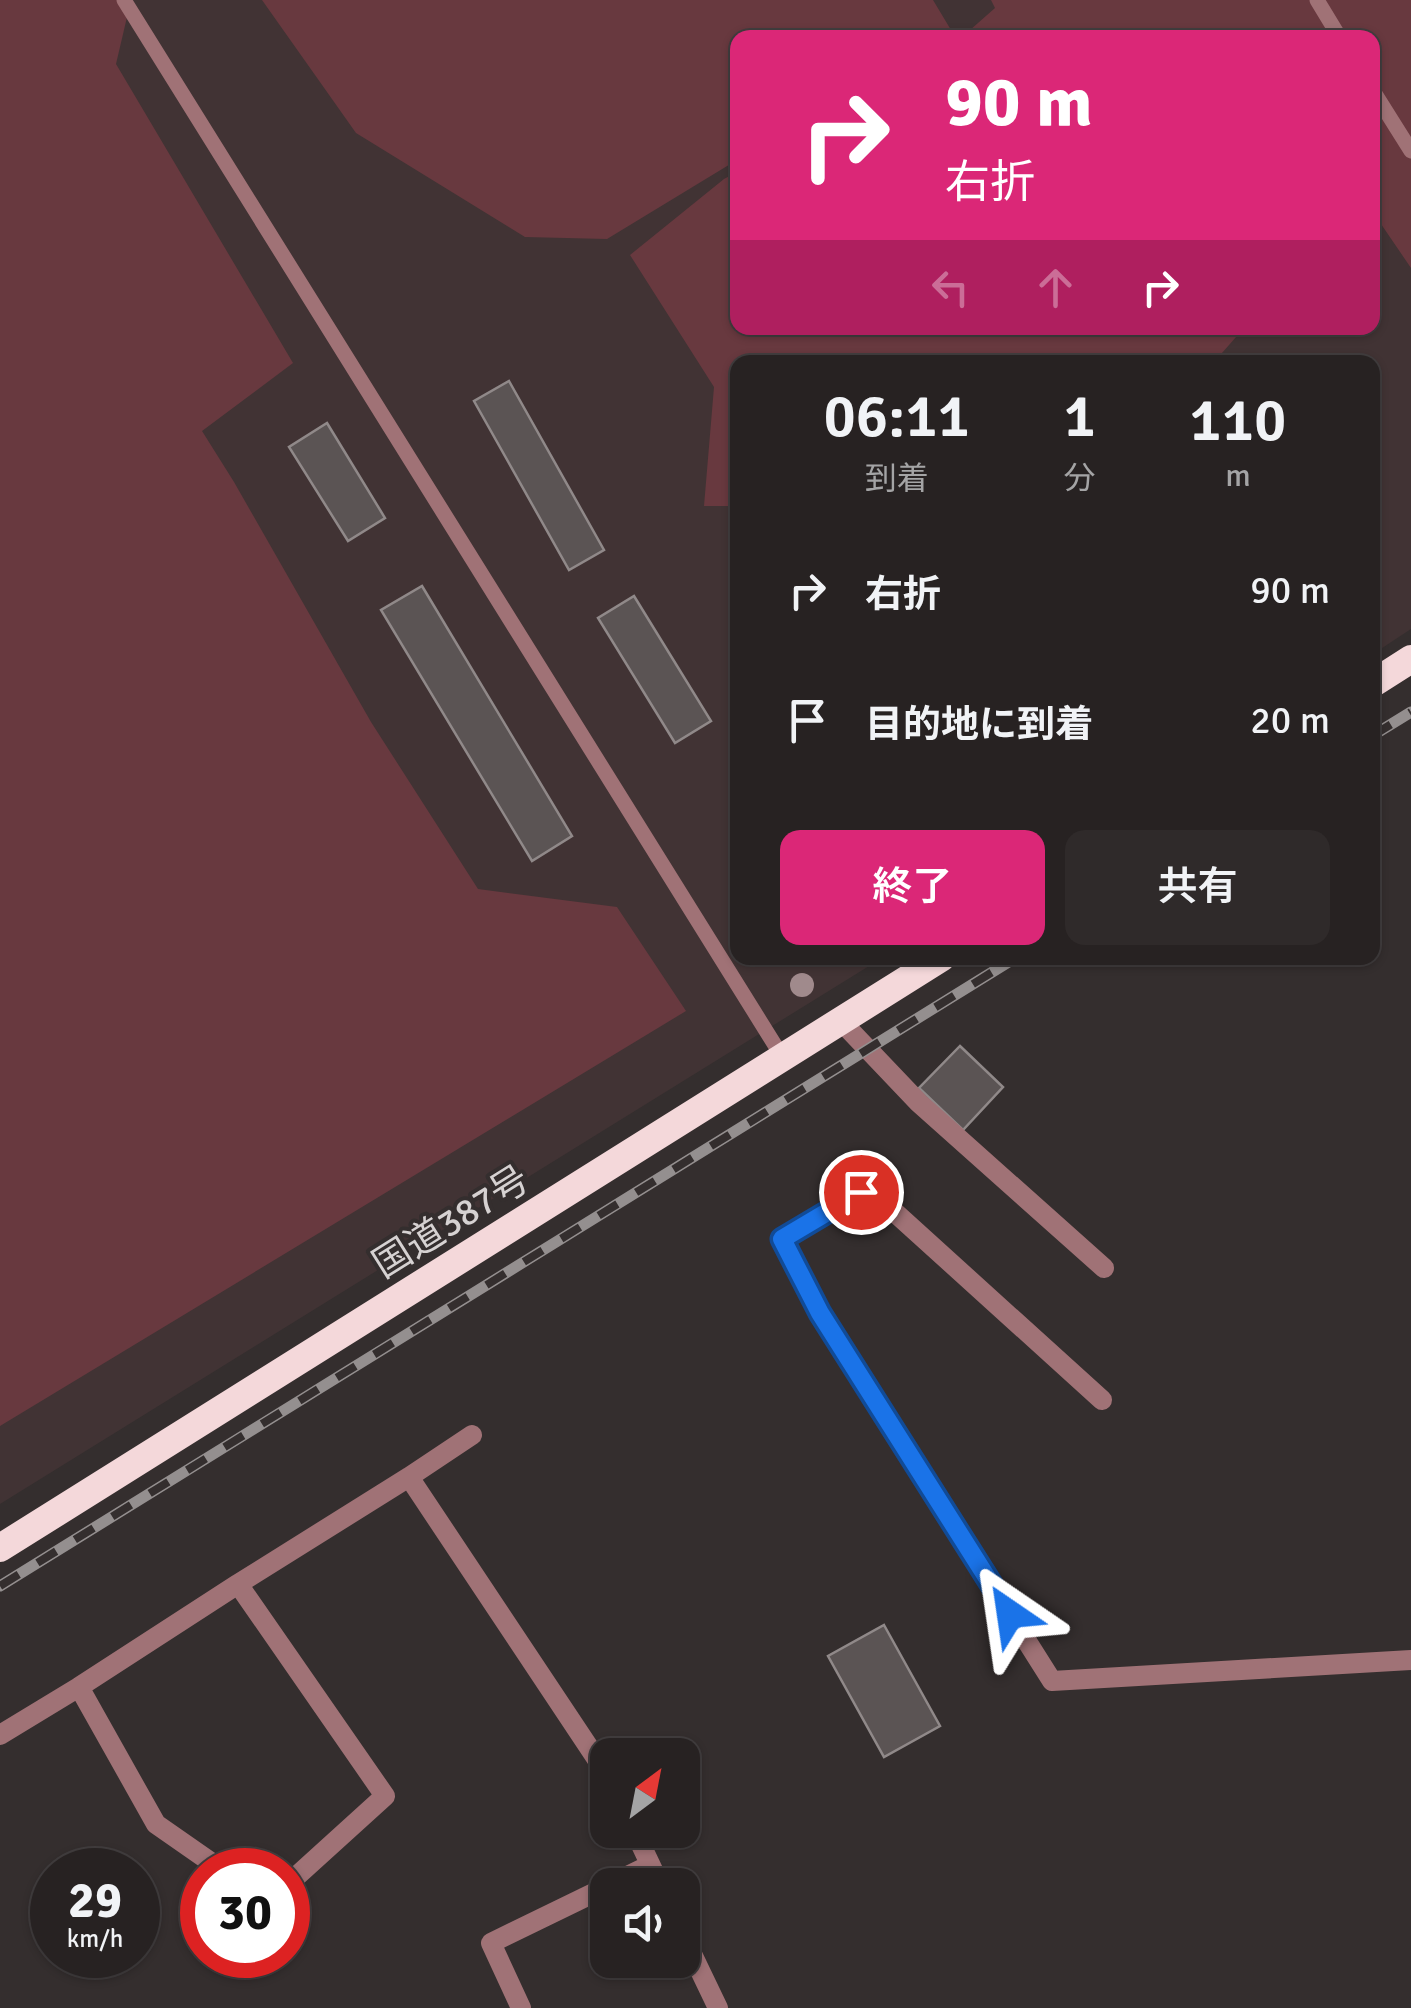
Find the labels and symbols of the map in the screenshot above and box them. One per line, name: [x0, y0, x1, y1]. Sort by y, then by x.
pin: [819, 1150, 904, 1235]
street label: 国道387号: [364, 1156, 538, 1288]
position arrow: [958, 1562, 1062, 1666]
north arrow: [590, 1738, 700, 1848]
speed limit sign: 30: [180, 1848, 310, 1978]

